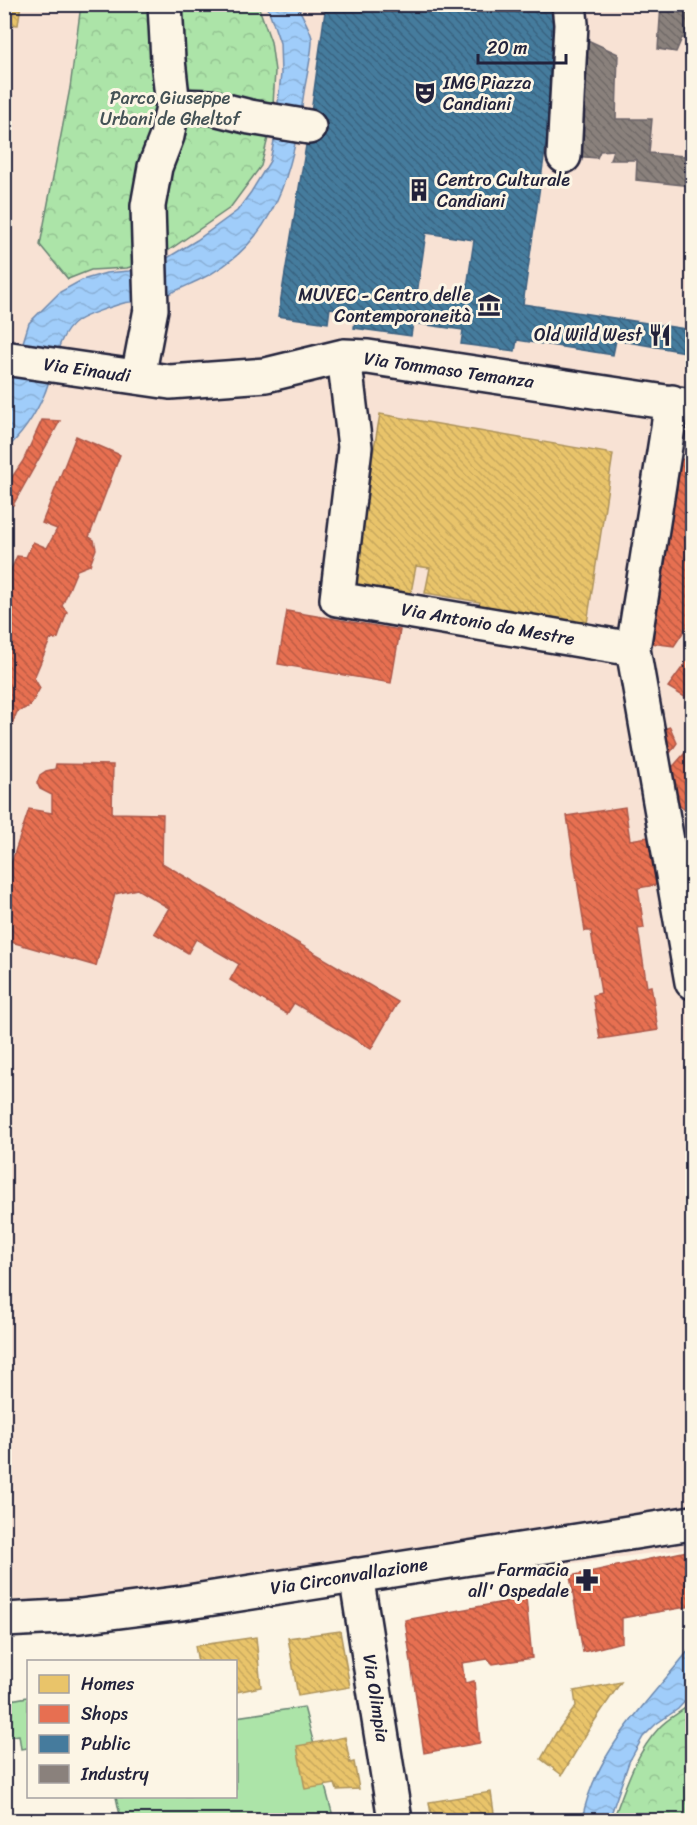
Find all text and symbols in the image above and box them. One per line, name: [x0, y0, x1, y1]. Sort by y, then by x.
scale bar: [478, 27, 566, 65]
text: 20 m: [487, 32, 527, 64]
place label: IMG Piazza Candiani: [442, 67, 531, 120]
theatre icon: IMG Piazza Candiani: [412, 80, 438, 106]
park label: Parco Giuseppe Urbani de Gheltof: [100, 82, 242, 135]
place label: Centro Culturale Candiani: [437, 164, 570, 217]
building icon: Centro Culturale Candiani: [406, 177, 432, 203]
place label: MUVEC - Centro delle Contemporaneità: [298, 279, 471, 332]
museum icon: MUVEC - Centro delle Contemporaneità: [476, 292, 502, 318]
place label: Old Wild West: [534, 319, 643, 351]
restaurant icon: Old Wild West: [647, 322, 673, 348]
street label: Via Tommaso Temanza: [362, 342, 537, 398]
street label: Via Einaudi: [42, 348, 133, 392]
street label: Via Antonio da Mestre: [399, 593, 577, 655]
street label: Via Circonvallazione: [268, 1548, 430, 1604]
place label: Farmacia all' Ospedale: [468, 1554, 569, 1607]
pharmacy icon: Farmacia all' Ospedale: [574, 1567, 600, 1593]
street label: Via Olimpia: [353, 1652, 399, 1745]
legend: [27, 1660, 237, 1798]
text: Homes: [81, 1668, 135, 1700]
text: Shops: [81, 1698, 128, 1730]
text: Public: [81, 1728, 131, 1760]
text: Industry: [80, 1758, 150, 1790]

